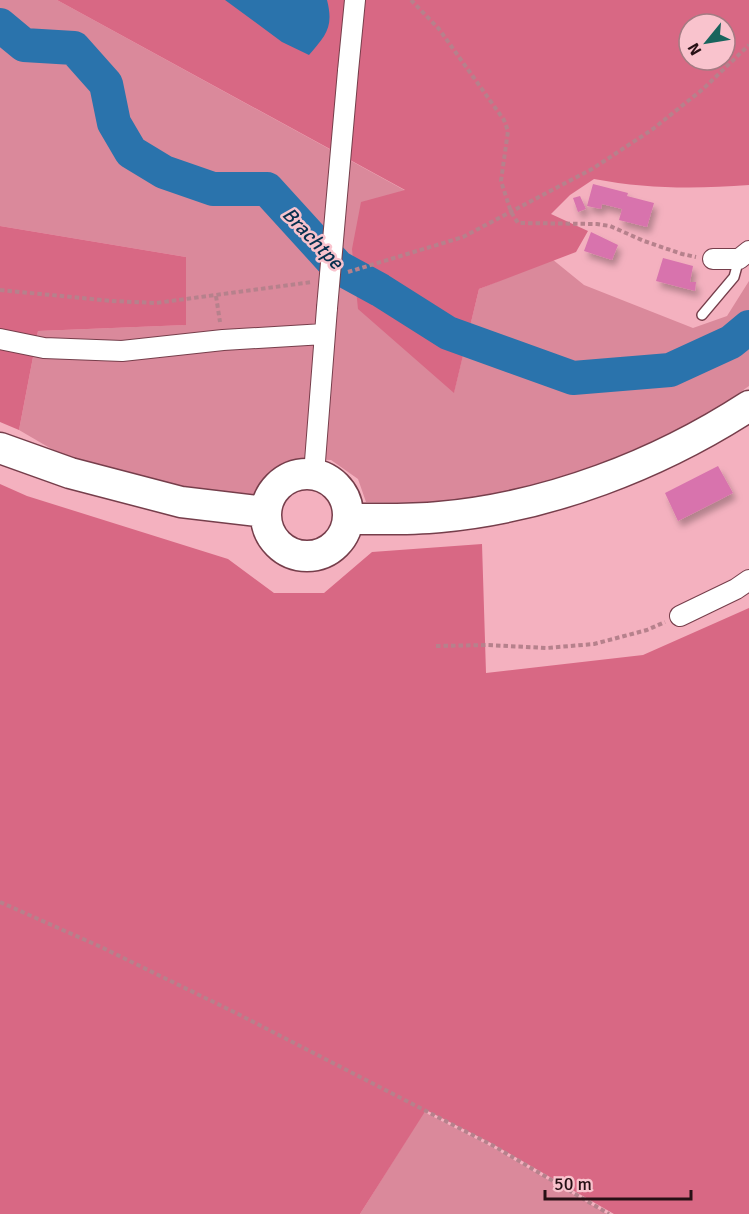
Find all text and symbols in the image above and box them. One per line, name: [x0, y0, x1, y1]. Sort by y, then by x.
north arrow: [677, 12, 737, 72]
text: N: [683, 39, 706, 59]
water label: Brachtpe: [277, 202, 349, 275]
scale bar: [545, 1163, 690, 1201]
text: 50 m: [554, 1173, 592, 1195]

